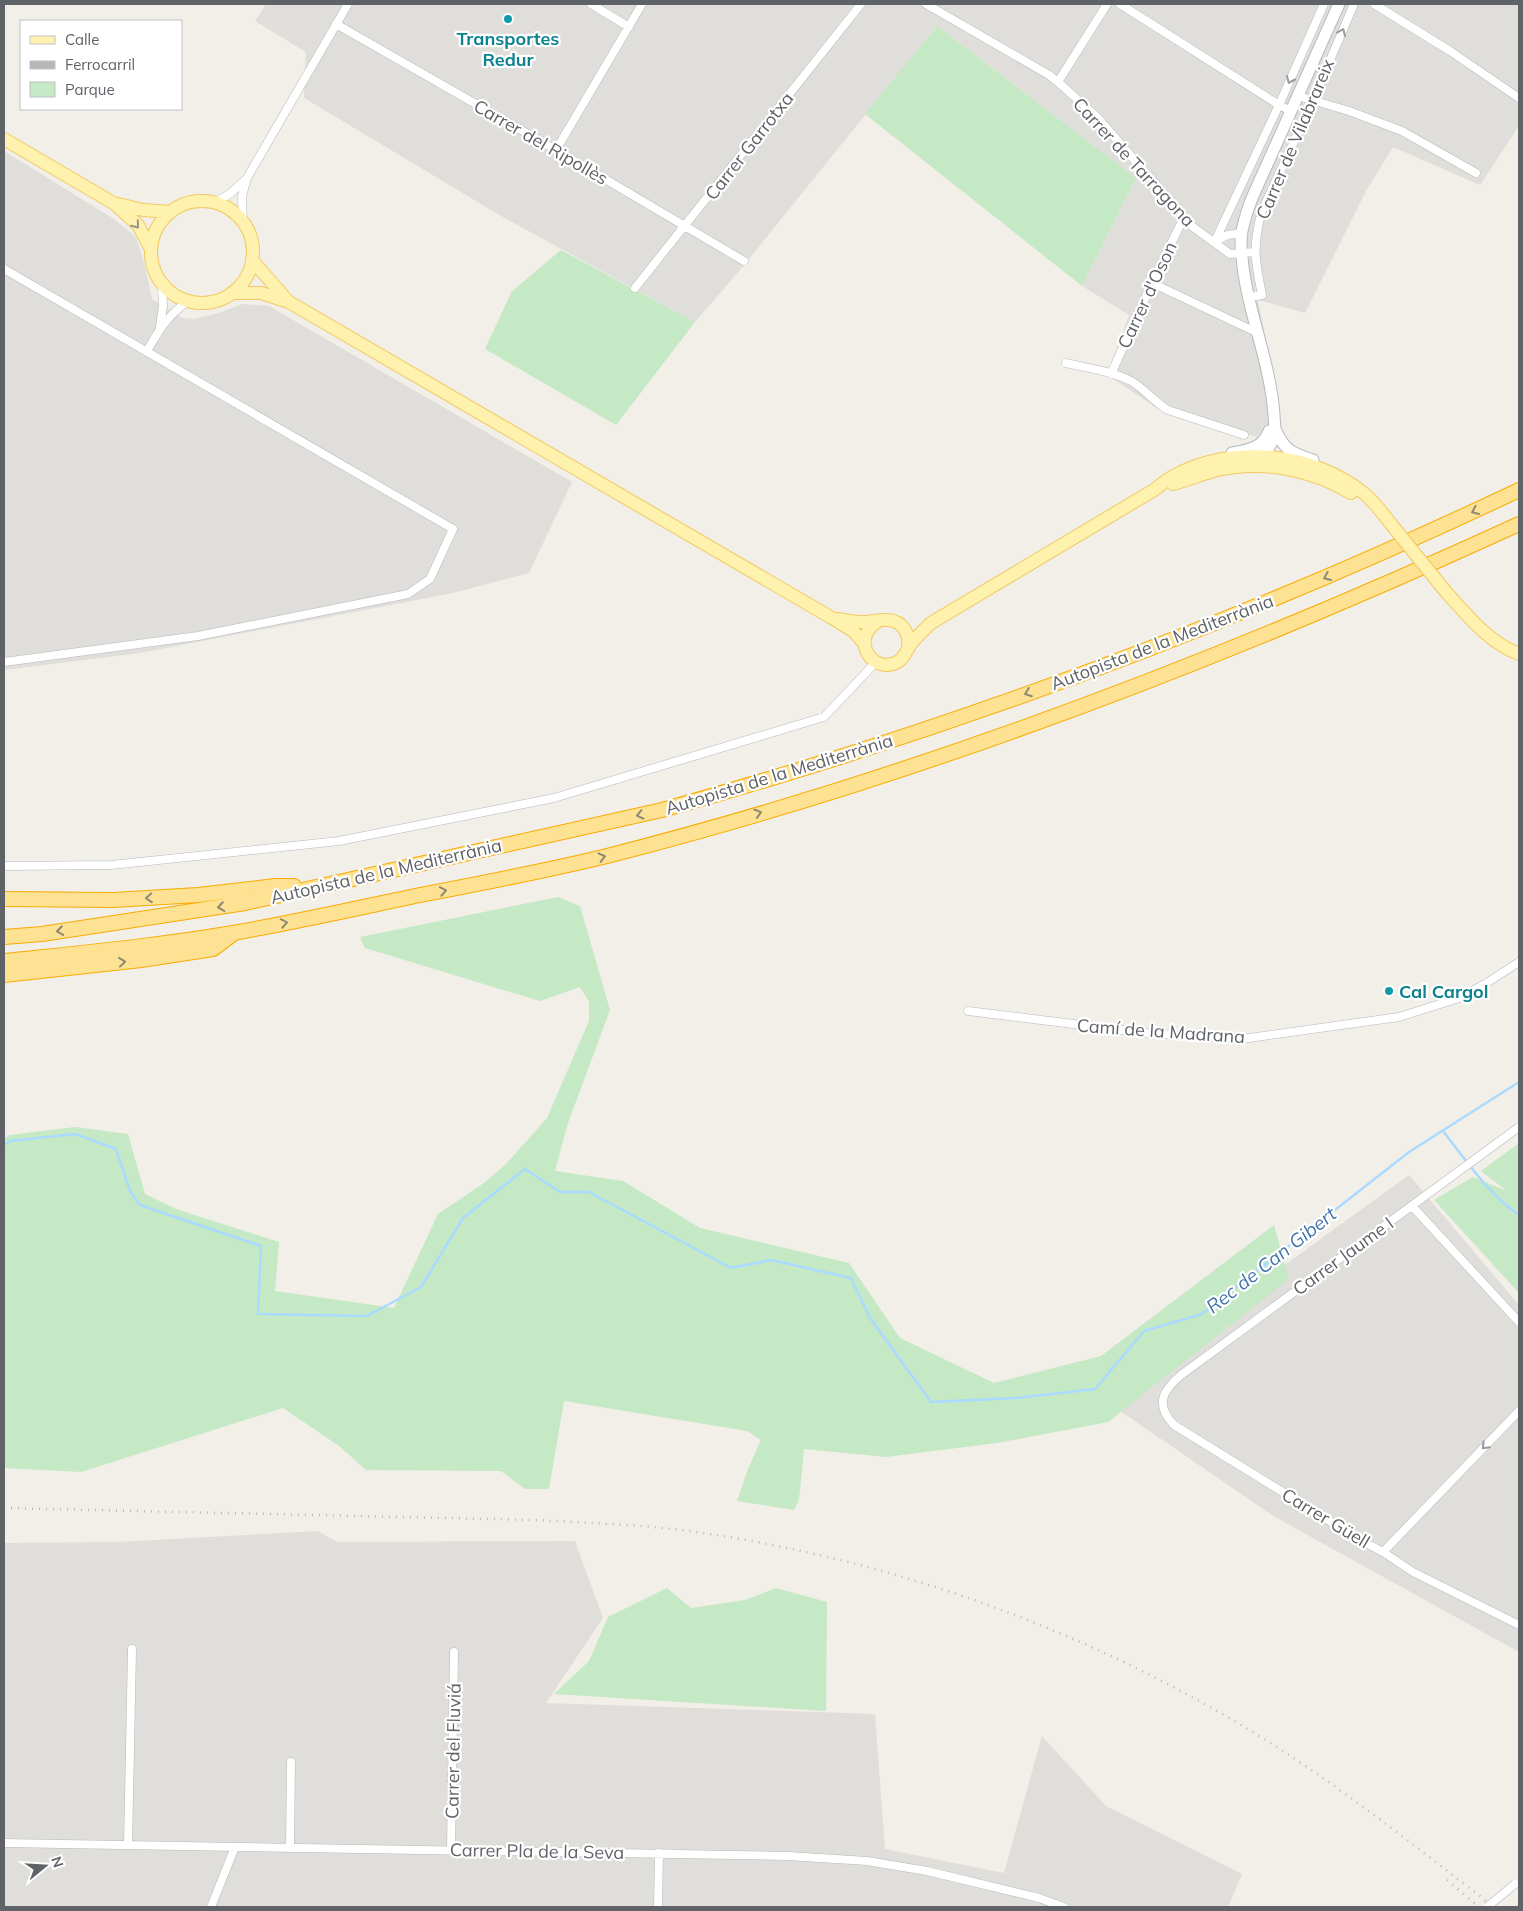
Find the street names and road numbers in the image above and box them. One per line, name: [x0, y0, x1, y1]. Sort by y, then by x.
street label: Carrer de Vilabrareix: [1251, 55, 1339, 223]
street label: Carrer Garrotxa: [700, 87, 798, 205]
street label: Carrer de Tarragona: [1068, 92, 1200, 232]
street label: Carrer del Ripollès: [470, 94, 612, 190]
street label: Carrer d'Oson: [1112, 238, 1182, 352]
street label: Autopista de la Mediterrània: [1047, 589, 1277, 695]
street label: Autopista de la Mediterrània: [662, 728, 896, 820]
street label: Autopista de la Mediterrània: [268, 833, 504, 909]
street label: Camí de la Madrana: [1076, 1014, 1246, 1048]
street label: Carrer Jaume I: [1288, 1212, 1398, 1300]
street label: Carrer Güell: [1278, 1483, 1374, 1553]
street label: Carrer del Fluviá: [440, 1683, 466, 1819]
street label: Carrer Pla de la Seva: [450, 1838, 624, 1864]

